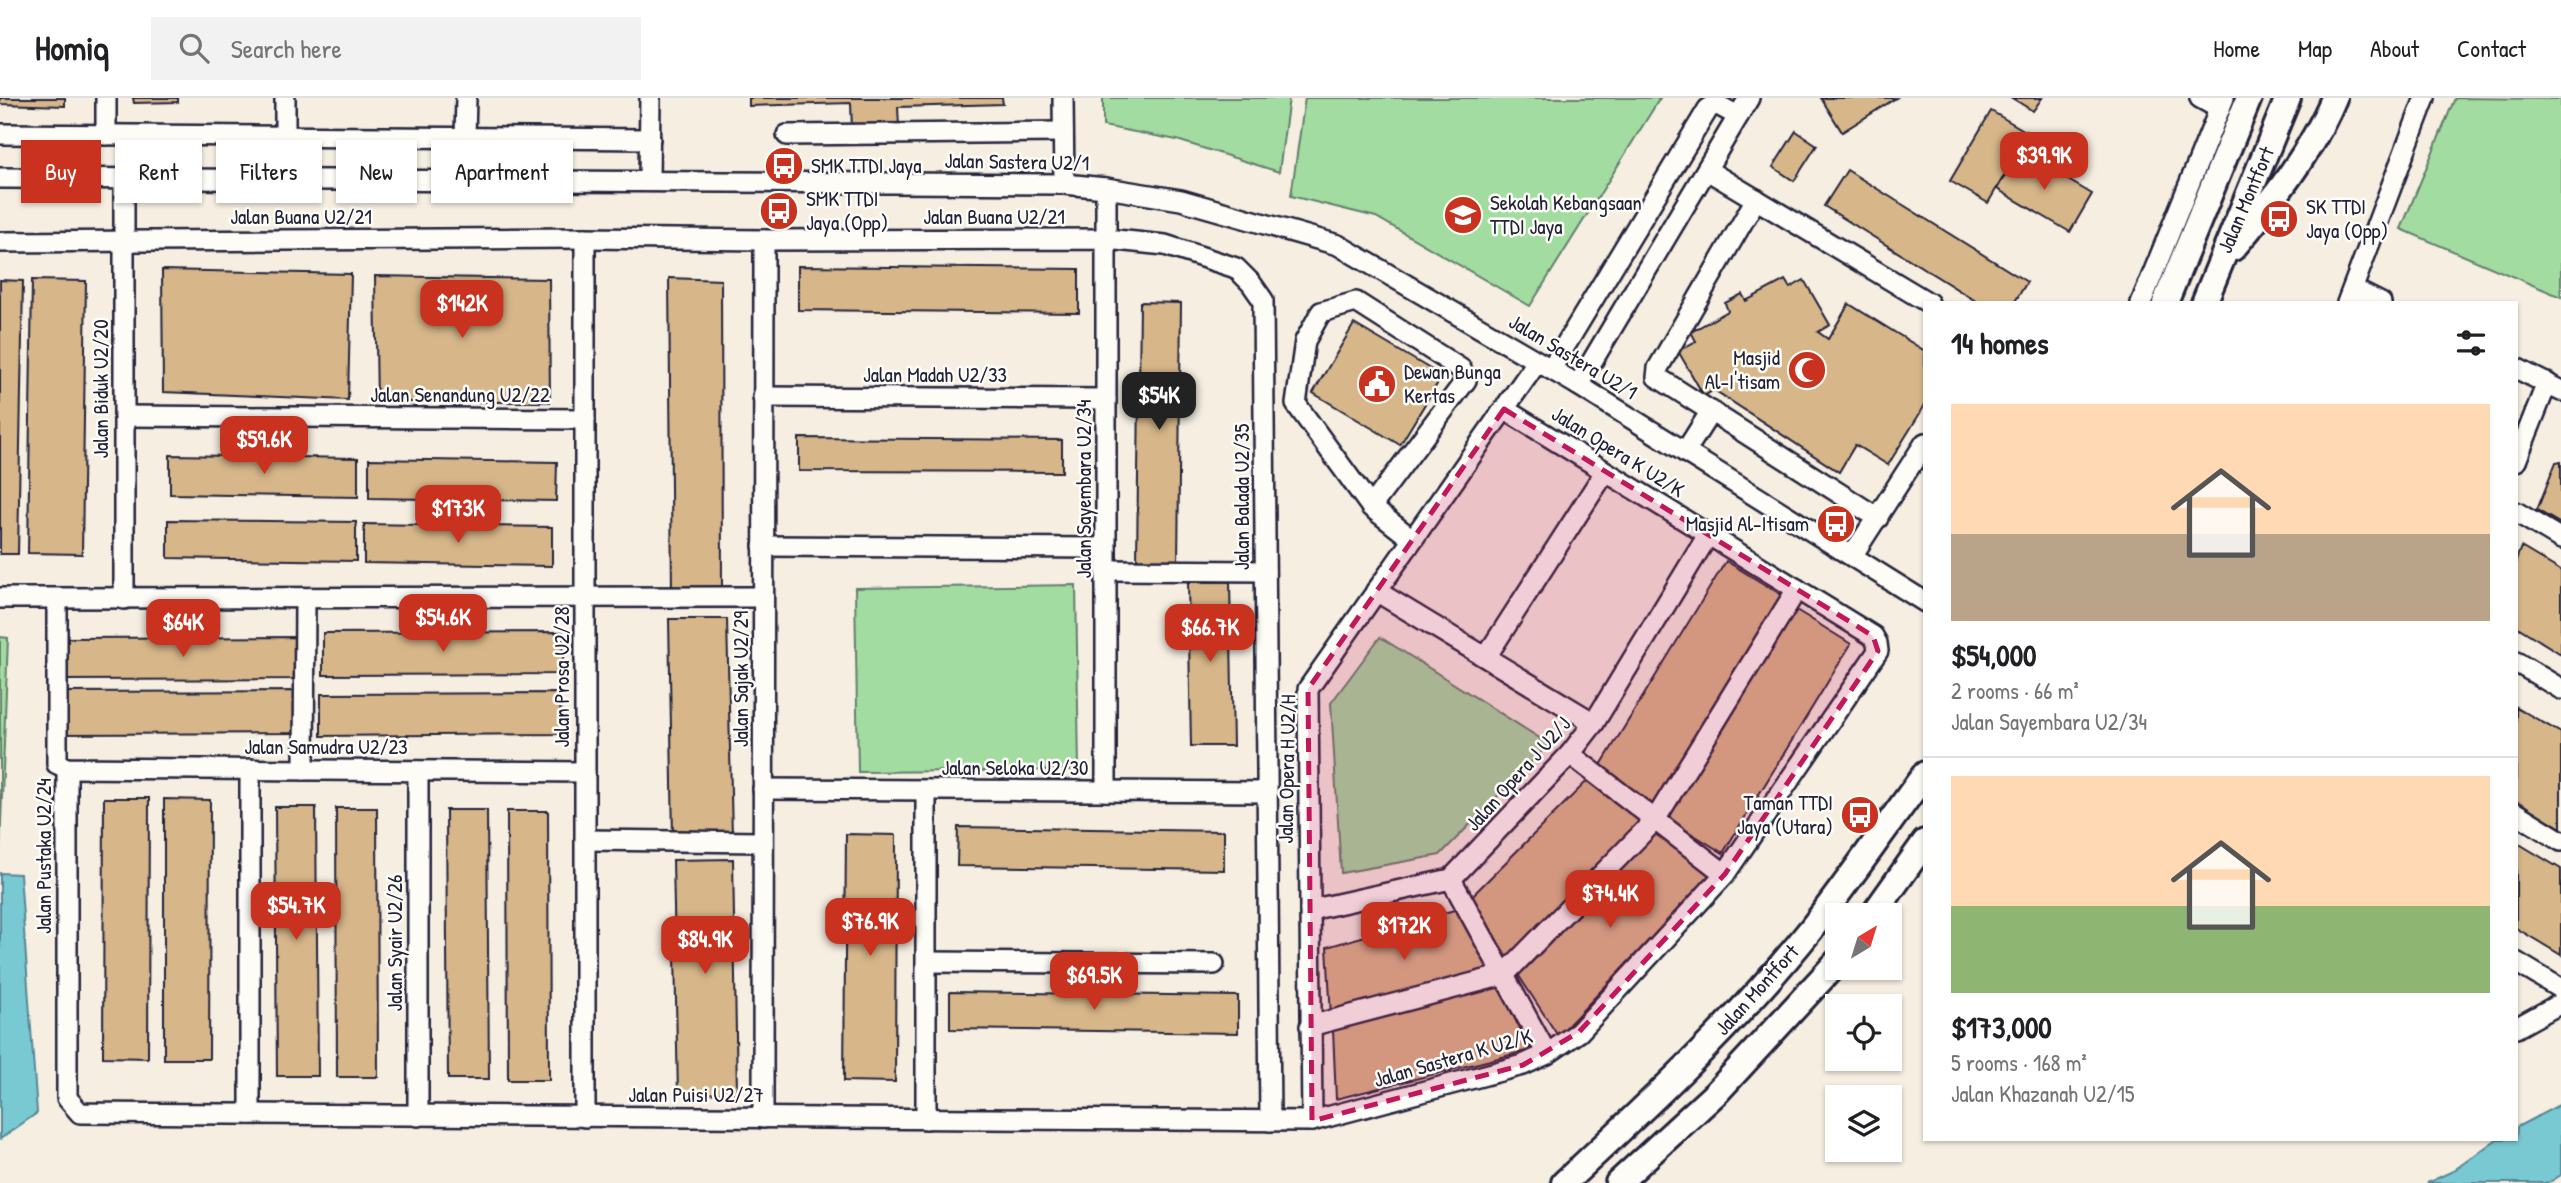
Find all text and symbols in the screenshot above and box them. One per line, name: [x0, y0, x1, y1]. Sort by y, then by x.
search box: [151, 17, 641, 80]
text: Homiq: [35, 26, 109, 70]
icon: search: [175, 29, 213, 67]
text: Search here: [231, 31, 342, 66]
text: Home: [2213, 32, 2260, 64]
text: Map: [2298, 32, 2332, 64]
text: About: [2370, 32, 2419, 64]
text: Contact: [2457, 32, 2526, 64]
pin: $39.9K: [1987, 132, 2101, 192]
text: $39.9K: [2016, 139, 2072, 170]
chip: Buy: [21, 140, 101, 203]
chip: Rent: [115, 140, 202, 203]
chip: Filters: [216, 140, 322, 203]
chip: New: [336, 140, 417, 203]
chip: Apartment: [431, 140, 573, 203]
street label: Jalan Montfort: [2210, 141, 2281, 258]
bus stop icon: SMK TTDI Jaya: [763, 145, 805, 187]
street label: Jalan Sastera U2/1: [944, 146, 1090, 177]
place label: SMK TTDI Jaya: [811, 151, 921, 180]
place label: SMK TTDI Jaya (Opp): [806, 184, 888, 237]
place label: Sekolah Kebangsaan TTDI Jaya: [1490, 188, 1642, 241]
bus stop icon: SMK TTDI Jaya (Opp): [758, 190, 800, 232]
place label: SK TTDI Jaya (Opp): [2306, 192, 2388, 245]
school or university icon: Sekolah Kebangsaan TTDI Jaya: [1442, 194, 1484, 236]
bus stop icon: SK TTDI Jaya (Opp): [2258, 198, 2300, 240]
street label: Jalan Buana U2/21: [230, 202, 372, 231]
street label: Jalan Buana U2/21: [923, 202, 1065, 231]
pin: $142K: [413, 280, 511, 340]
text: $142K: [436, 287, 488, 318]
street label: Jalan Sastera U2/1: [1504, 307, 1643, 406]
street label: Jalan Biduk U2/20: [86, 319, 115, 459]
text: 14 homes: [1951, 323, 2049, 363]
icon: filters: [2452, 324, 2490, 362]
place label: Masjid Al-I'tisam: [1705, 343, 1780, 396]
mosque icon: Masjid Al-I'tisam: [1786, 349, 1828, 391]
place label: Dewan Bunga Kertas: [1404, 357, 1501, 410]
street label: Jalan Madah U2/33: [863, 360, 1007, 389]
public building icon: Dewan Bunga Kertas: [1356, 363, 1398, 405]
pin: $54K: [1118, 372, 1200, 432]
text: $54K: [1138, 379, 1180, 410]
street label: Jalan Senandung U2/22: [370, 380, 550, 409]
street label: Jalan Sayembara U2/34: [1069, 399, 1098, 579]
street label: Jalan Opera K U2/K: [1546, 399, 1690, 504]
pin: $59.6K: [207, 416, 321, 476]
text: $59.6K: [236, 423, 292, 454]
street label: Jalan Balada U2/35: [1227, 424, 1256, 570]
icon: home: [2158, 450, 2284, 576]
pin: $173K: [409, 486, 507, 545]
text: $173K: [431, 492, 485, 523]
bus stop icon: Masjid Al-Itisam: [1815, 503, 1857, 545]
place label: Masjid Al-Itisam: [1686, 509, 1809, 538]
pin: $54.6K: [386, 594, 500, 654]
pin: $64K: [142, 600, 224, 659]
text: $54.6K: [415, 601, 471, 632]
pin: $66.7K: [1153, 604, 1267, 664]
text: $64K: [162, 606, 204, 637]
street label: Jalan Prosa U2/28: [547, 606, 576, 748]
street label: Jalan Sajak U2/29: [726, 610, 755, 747]
text: $66.7K: [1181, 611, 1239, 642]
text: $54,000: [1951, 635, 2037, 675]
text: 2 rooms · 66 m²: [1951, 675, 2079, 706]
street label: Jalan Opera H U2/H: [1271, 694, 1302, 844]
text: Jalan Sayembara U2/34: [1951, 706, 2147, 737]
street label: Jalan Opera J U2/J: [1458, 710, 1577, 837]
street label: Jalan Samudra U2/23: [244, 732, 408, 761]
street label: Jalan Seloka U2/30: [941, 753, 1089, 782]
street label: Jalan Pustaka U2/24: [29, 778, 58, 934]
place label: Taman TTDI Jaya (Utara): [1737, 788, 1833, 841]
bus stop icon: Taman TTDI Jaya (Utara): [1839, 794, 1881, 836]
icon: home: [2158, 822, 2284, 948]
pin: $74.4K: [1553, 870, 1667, 930]
street label: Jalan Syair U2/26: [380, 875, 409, 1011]
text: $74.4K: [1581, 877, 1639, 908]
pin: $54.7K: [239, 882, 353, 942]
text: $54.7K: [267, 889, 325, 920]
pin: $76.9K: [813, 898, 927, 958]
pin: $172K: [1355, 902, 1453, 962]
north arrow: [1825, 903, 1902, 980]
map controls: [1825, 903, 1902, 1162]
text: $76.9K: [841, 905, 899, 936]
text: $172K: [1377, 909, 1431, 940]
pin: $84.9K: [648, 916, 762, 976]
text: $84.9K: [677, 923, 733, 954]
street label: Jalan Montfort: [1708, 937, 1806, 1041]
pin: $69.5K: [1037, 953, 1151, 1012]
text: $69.5K: [1066, 959, 1122, 990]
button: locate: [1825, 994, 1902, 1071]
text: $173,000: [1951, 1007, 2052, 1047]
street label: Jalan Sastera K U2/K: [1370, 1021, 1536, 1094]
text: 5 rooms · 168 m²: [1951, 1047, 2087, 1078]
text: Jalan Khazanah U2/15: [1951, 1078, 2135, 1109]
street label: Jalan Puisi U2/27: [628, 1080, 764, 1109]
button: layers: [1825, 1085, 1902, 1162]

